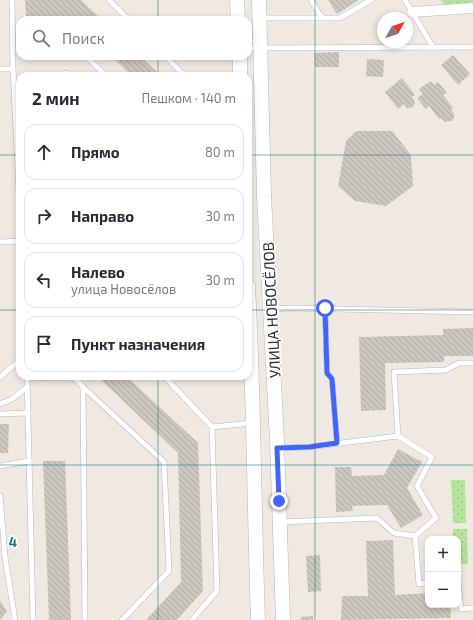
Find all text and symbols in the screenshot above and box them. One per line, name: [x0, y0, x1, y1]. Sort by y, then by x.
north arrow: [377, 12, 413, 48]
search box: [16, 16, 252, 60]
icon: search: [30, 27, 52, 49]
text: Поиск: [62, 29, 105, 47]
text: 2 мин: [32, 88, 80, 108]
text: Пешком · 140 m: [142, 90, 236, 106]
icon: ahead: [33, 141, 55, 163]
text: Прямо: [71, 143, 120, 161]
text: 80 m: [205, 144, 235, 160]
icon: right: [33, 205, 55, 227]
text: Направо: [71, 207, 134, 225]
text: 30 m: [206, 208, 235, 224]
street label: УЛИЦА НОВОСЁЛОВ: [258, 241, 284, 379]
text: Налево: [71, 263, 125, 281]
icon: left: [33, 269, 55, 291]
text: 30 m: [206, 272, 235, 288]
text: улица Новосёлов: [71, 281, 176, 297]
route start: [316, 299, 334, 317]
icon: arrive: [33, 333, 55, 355]
text: Пункт назначения: [71, 335, 205, 353]
route end: [270, 492, 288, 510]
text: 4: [9, 534, 17, 550]
map controls: [425, 536, 461, 608]
button: +: [425, 536, 461, 572]
button: −: [425, 572, 461, 608]

